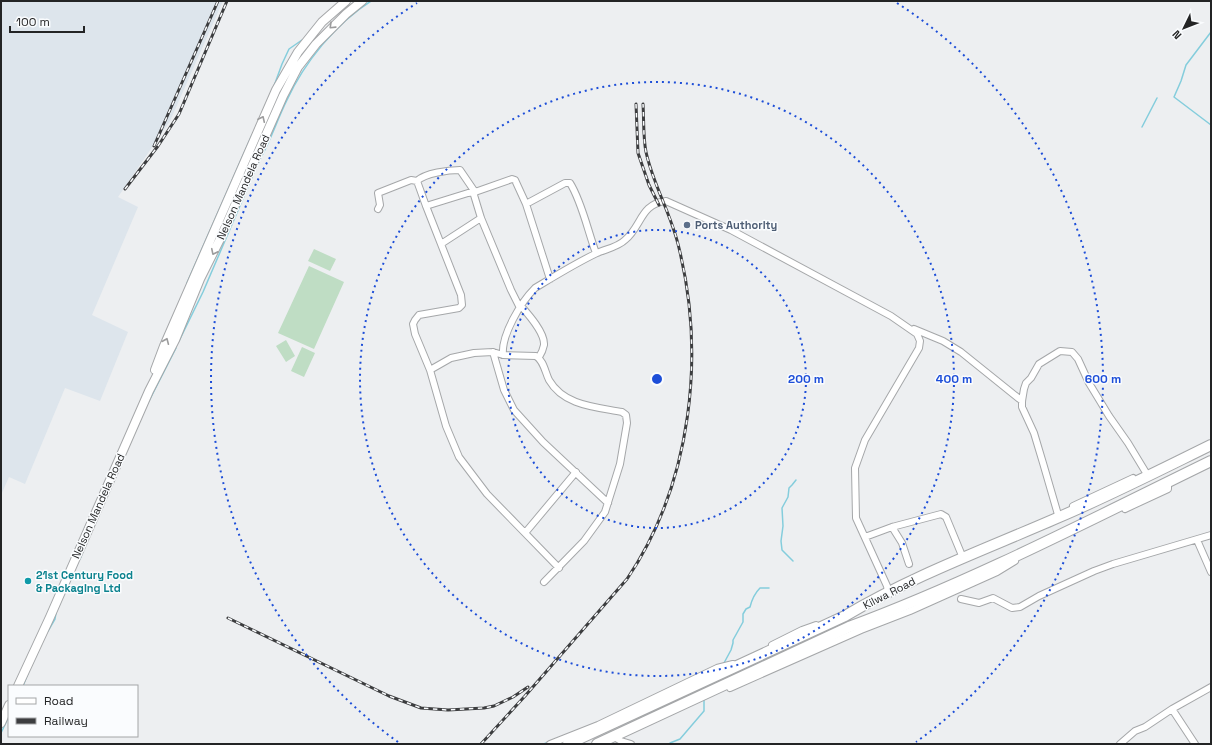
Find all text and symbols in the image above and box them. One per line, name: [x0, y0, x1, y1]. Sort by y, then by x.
scale bar: [10, 8, 84, 34]
north arrow: [1164, 8, 1204, 48]
text: 100 m: [16, 14, 50, 30]
one-way arrow: [329, 22, 337, 29]
text: N: [1169, 27, 1184, 42]
one-way arrow: [258, 116, 266, 123]
street label: Nelson Mandela Road: [213, 132, 273, 242]
place label: Ports Authority: [695, 218, 777, 232]
marker: Ports Authority: [682, 220, 692, 230]
one-way arrow: [211, 247, 219, 255]
one-way arrow: [161, 338, 169, 346]
text: 200 m: [788, 371, 824, 387]
text: 400 m: [936, 371, 972, 387]
text: 600 m: [1085, 371, 1121, 387]
centre of rings: [650, 372, 664, 386]
street label: Nelson Mandela Road: [68, 451, 128, 561]
place label: 21st Century Food & Packaging Ltd: [36, 568, 133, 595]
street label: Kilwa Road: [860, 574, 918, 612]
marker: 21st Century Food & Packaging Ltd: [23, 576, 33, 586]
legend: [8, 685, 138, 737]
text: Road: [44, 693, 73, 709]
text: Railway: [44, 713, 88, 729]

